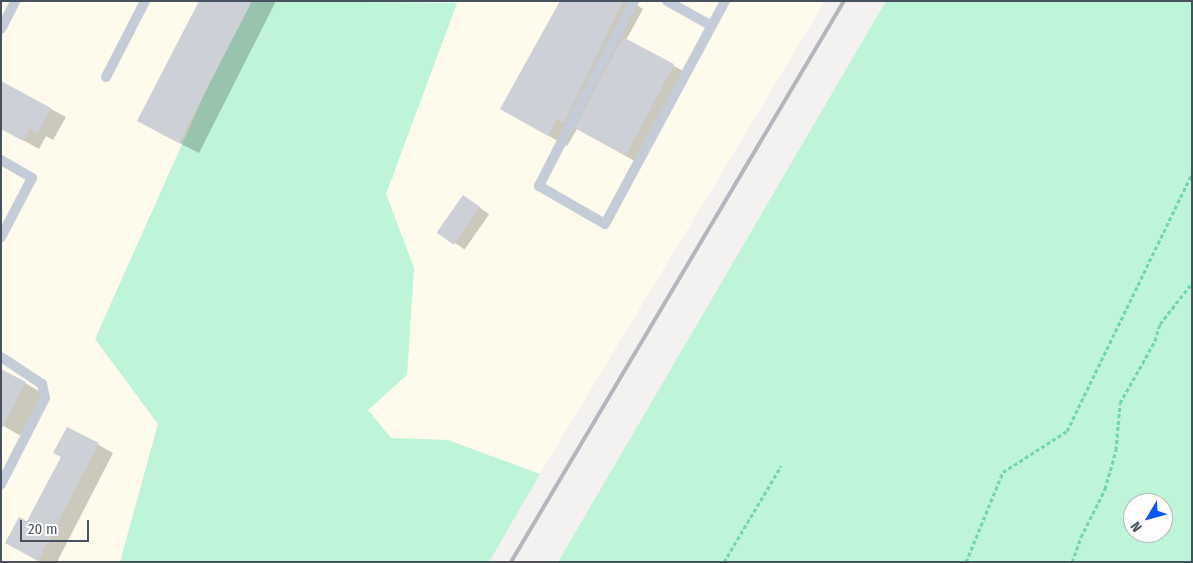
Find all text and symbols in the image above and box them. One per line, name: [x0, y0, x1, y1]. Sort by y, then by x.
north arrow: [1123, 493, 1173, 543]
scale bar: [22, 510, 91, 542]
text: N: [1127, 518, 1146, 535]
text: 20 m: [28, 520, 58, 538]

